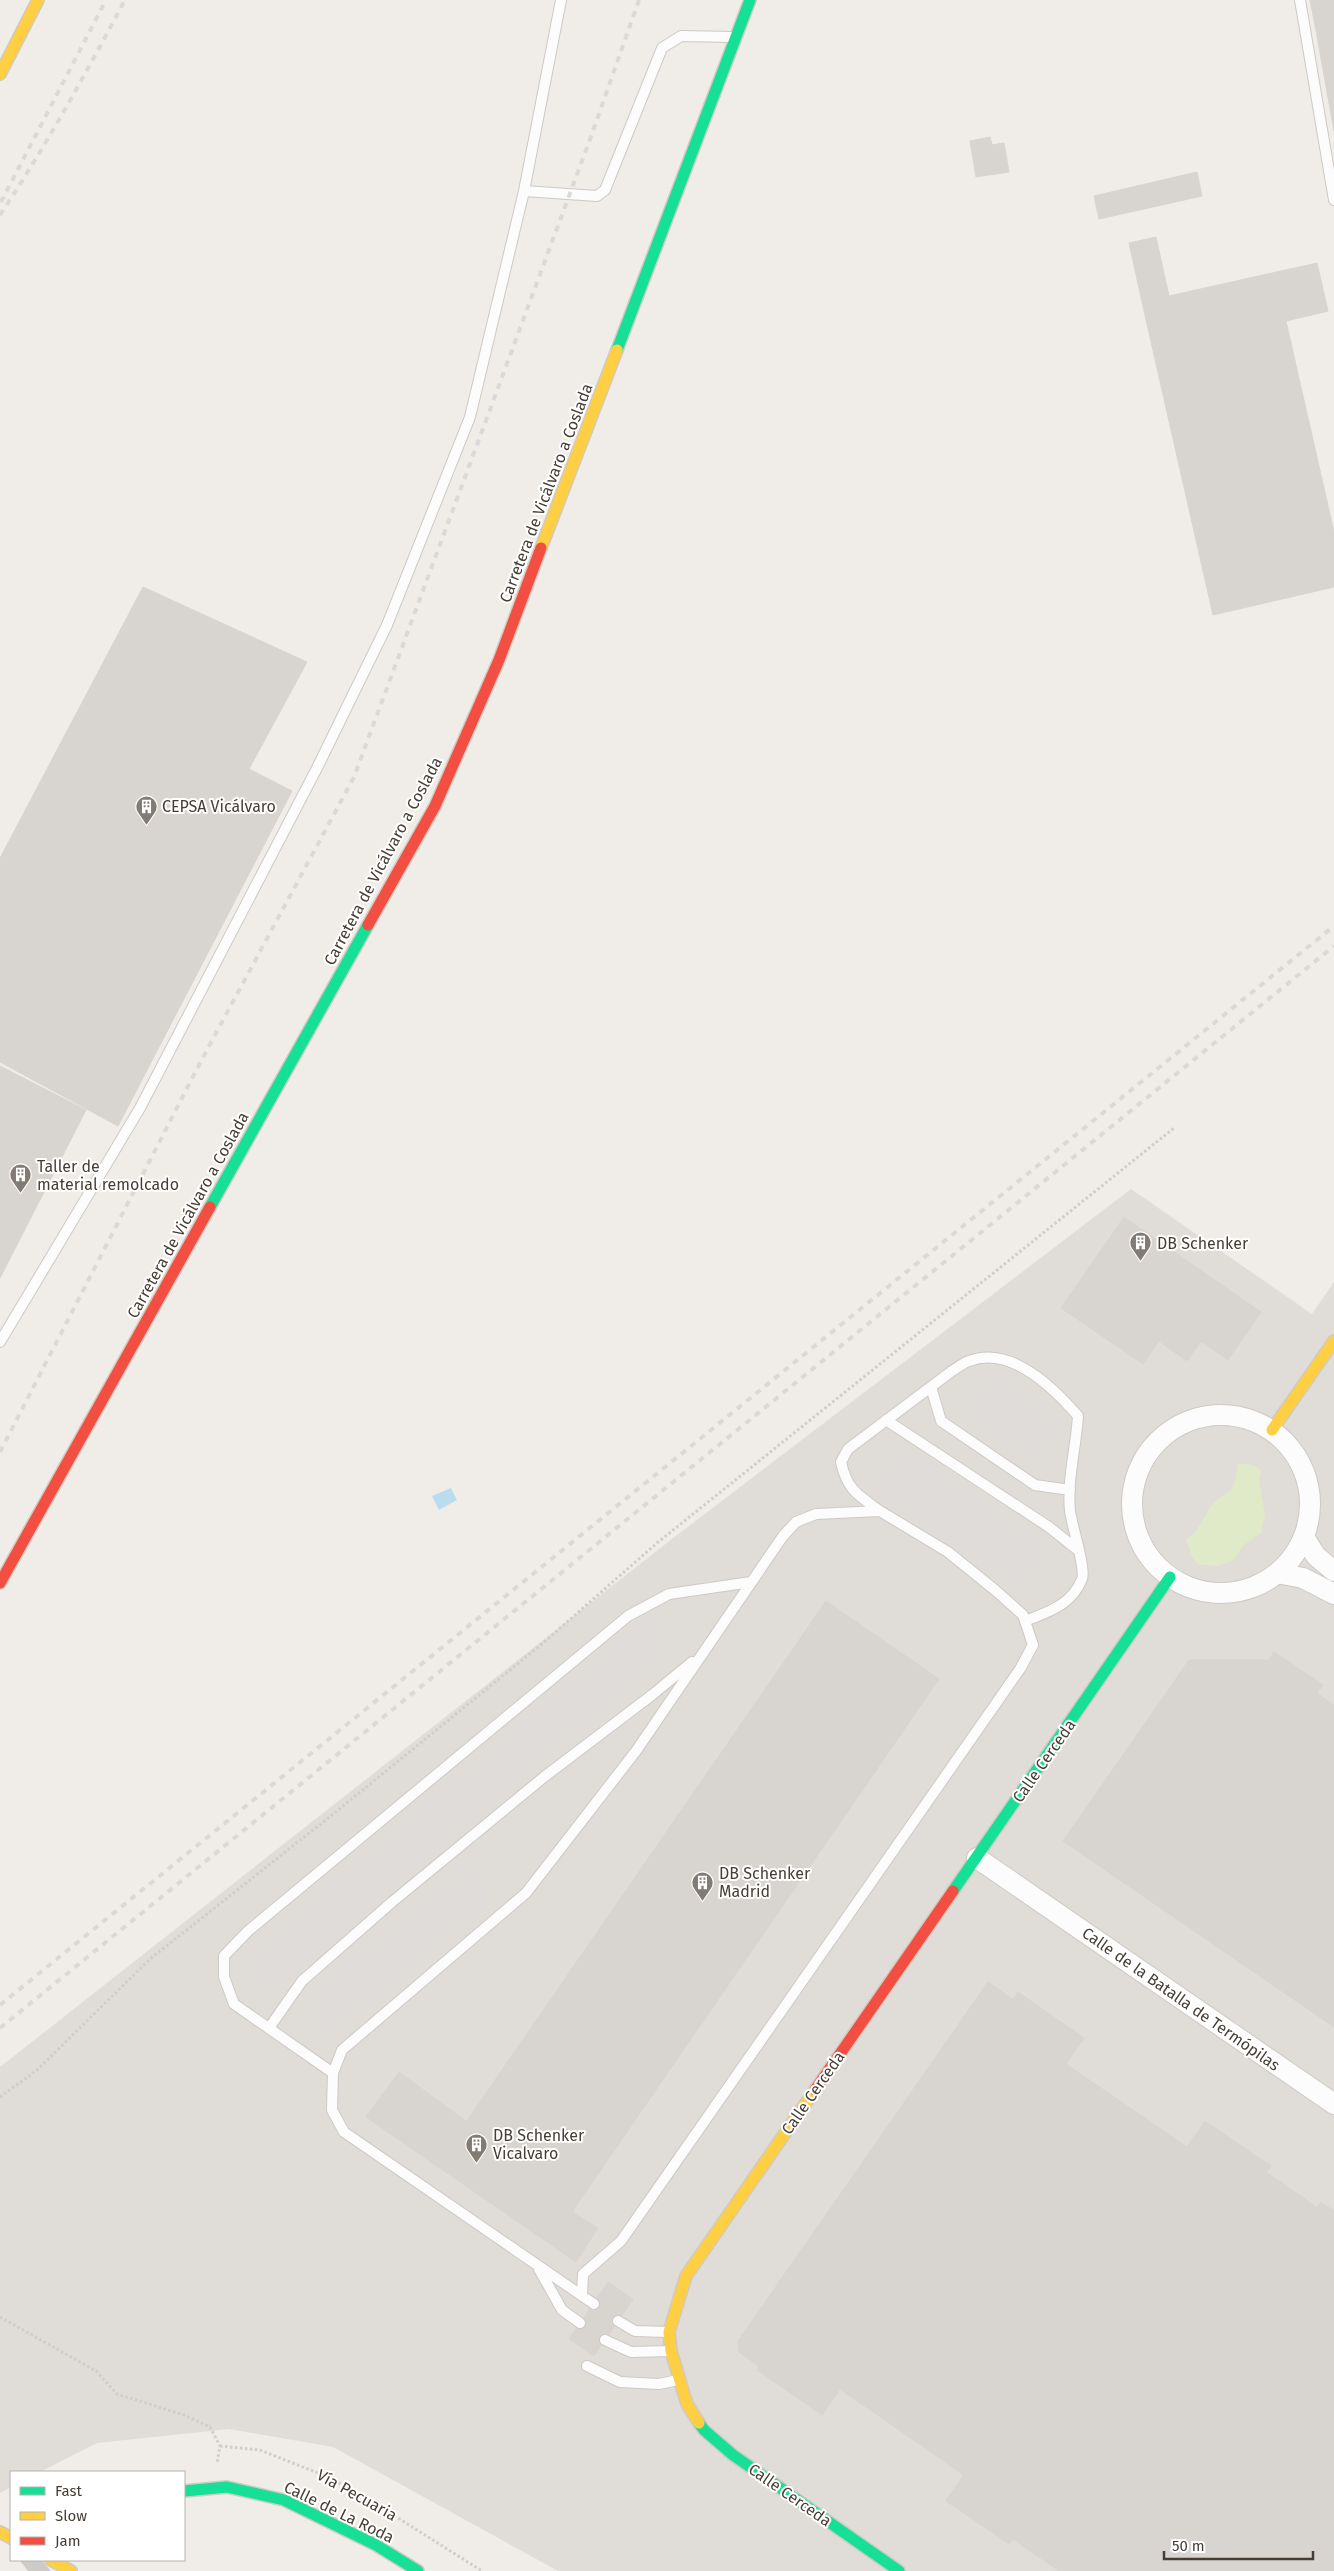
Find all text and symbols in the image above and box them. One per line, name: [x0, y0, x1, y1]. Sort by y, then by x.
street label: Carretera de Vicálvaro a Coslada: [495, 381, 597, 605]
street label: Carretera de Vicálvaro a Coslada: [320, 754, 446, 968]
building icon: CEPSA Vicálvaro: [134, 794, 158, 825]
place label: CEPSA Vicálvaro: [162, 797, 276, 816]
street label: Carretera de Vicálvaro a Coslada: [123, 1109, 253, 1321]
place label: Taller de material remolcado: [37, 1157, 179, 1194]
building icon: Taller de material remolcado: [9, 1163, 33, 1194]
building icon: DB Schenker: [1129, 1231, 1153, 1262]
place label: DB Schenker: [1157, 1234, 1249, 1253]
street label: Calle Cerceda: [1008, 1716, 1080, 1806]
place label: DB Schenker Madrid: [719, 1864, 811, 1901]
building icon: DB Schenker Madrid: [691, 1870, 715, 1901]
street label: Calle de la Batalla de Termópilas: [1078, 1923, 1284, 2075]
street label: Calle Cerceda: [777, 2048, 849, 2138]
place label: DB Schenker Vicalvaro: [493, 2126, 585, 2163]
building icon: DB Schenker Vicalvaro: [465, 2132, 489, 2163]
street label: Calle Cerceda: [745, 2459, 835, 2531]
street label: Vía Pecuaria: [313, 2465, 401, 2525]
legend: [10, 2471, 185, 2561]
street label: Calle de La Roda: [281, 2477, 397, 2547]
text: Fast: [55, 2482, 82, 2500]
text: Slow: [55, 2507, 87, 2525]
scale bar: [1164, 2528, 1313, 2560]
text: Jam: [55, 2532, 81, 2550]
text: 50 m: [1172, 2537, 1205, 2555]

